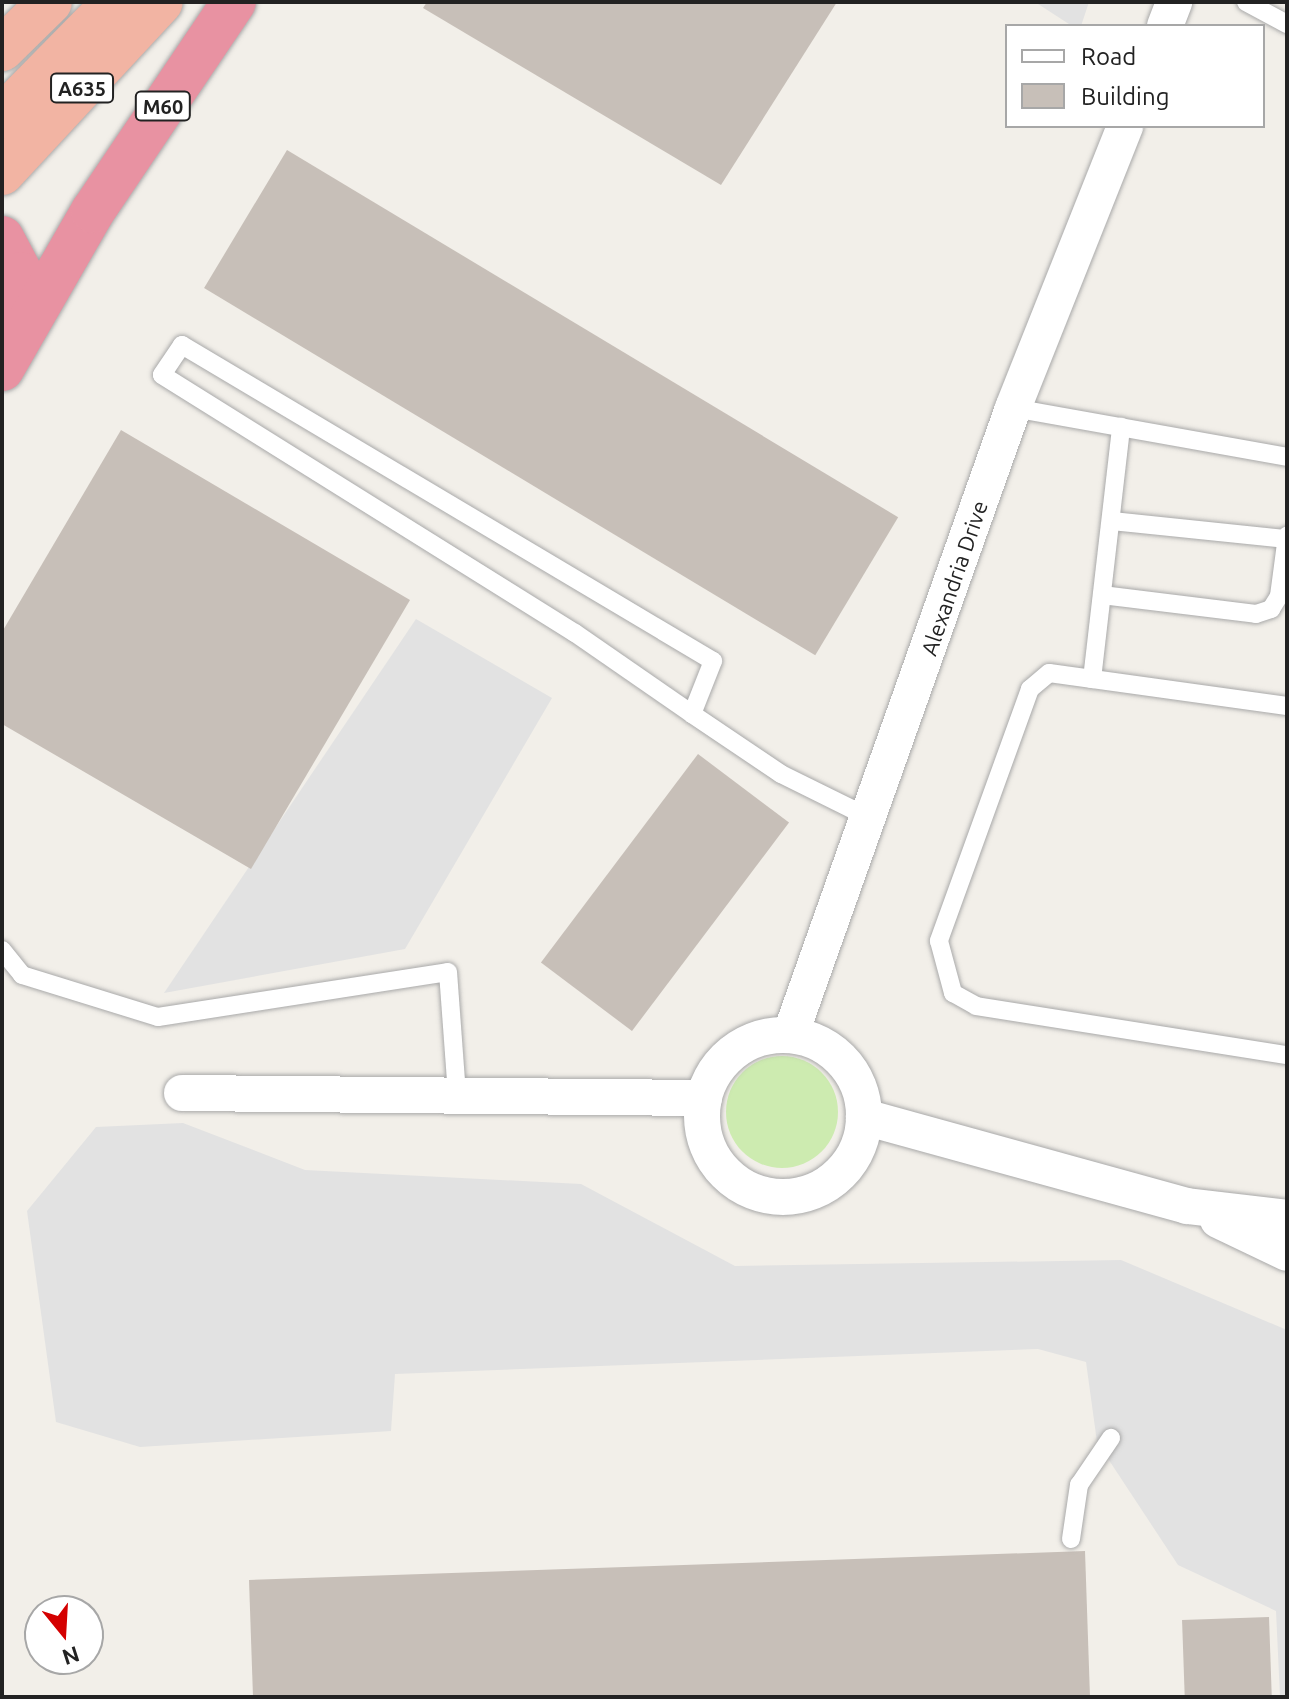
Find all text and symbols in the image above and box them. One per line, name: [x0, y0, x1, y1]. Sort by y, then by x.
legend: [1005, 24, 1265, 128]
text: Road: [1081, 43, 1136, 70]
road number: A635: [50, 72, 114, 104]
text: Building: [1081, 83, 1169, 110]
road number: M60: [133, 90, 193, 122]
street label: Alexandria Drive: [915, 497, 993, 659]
north arrow: [24, 1595, 104, 1675]
text: N: [59, 1642, 83, 1671]

